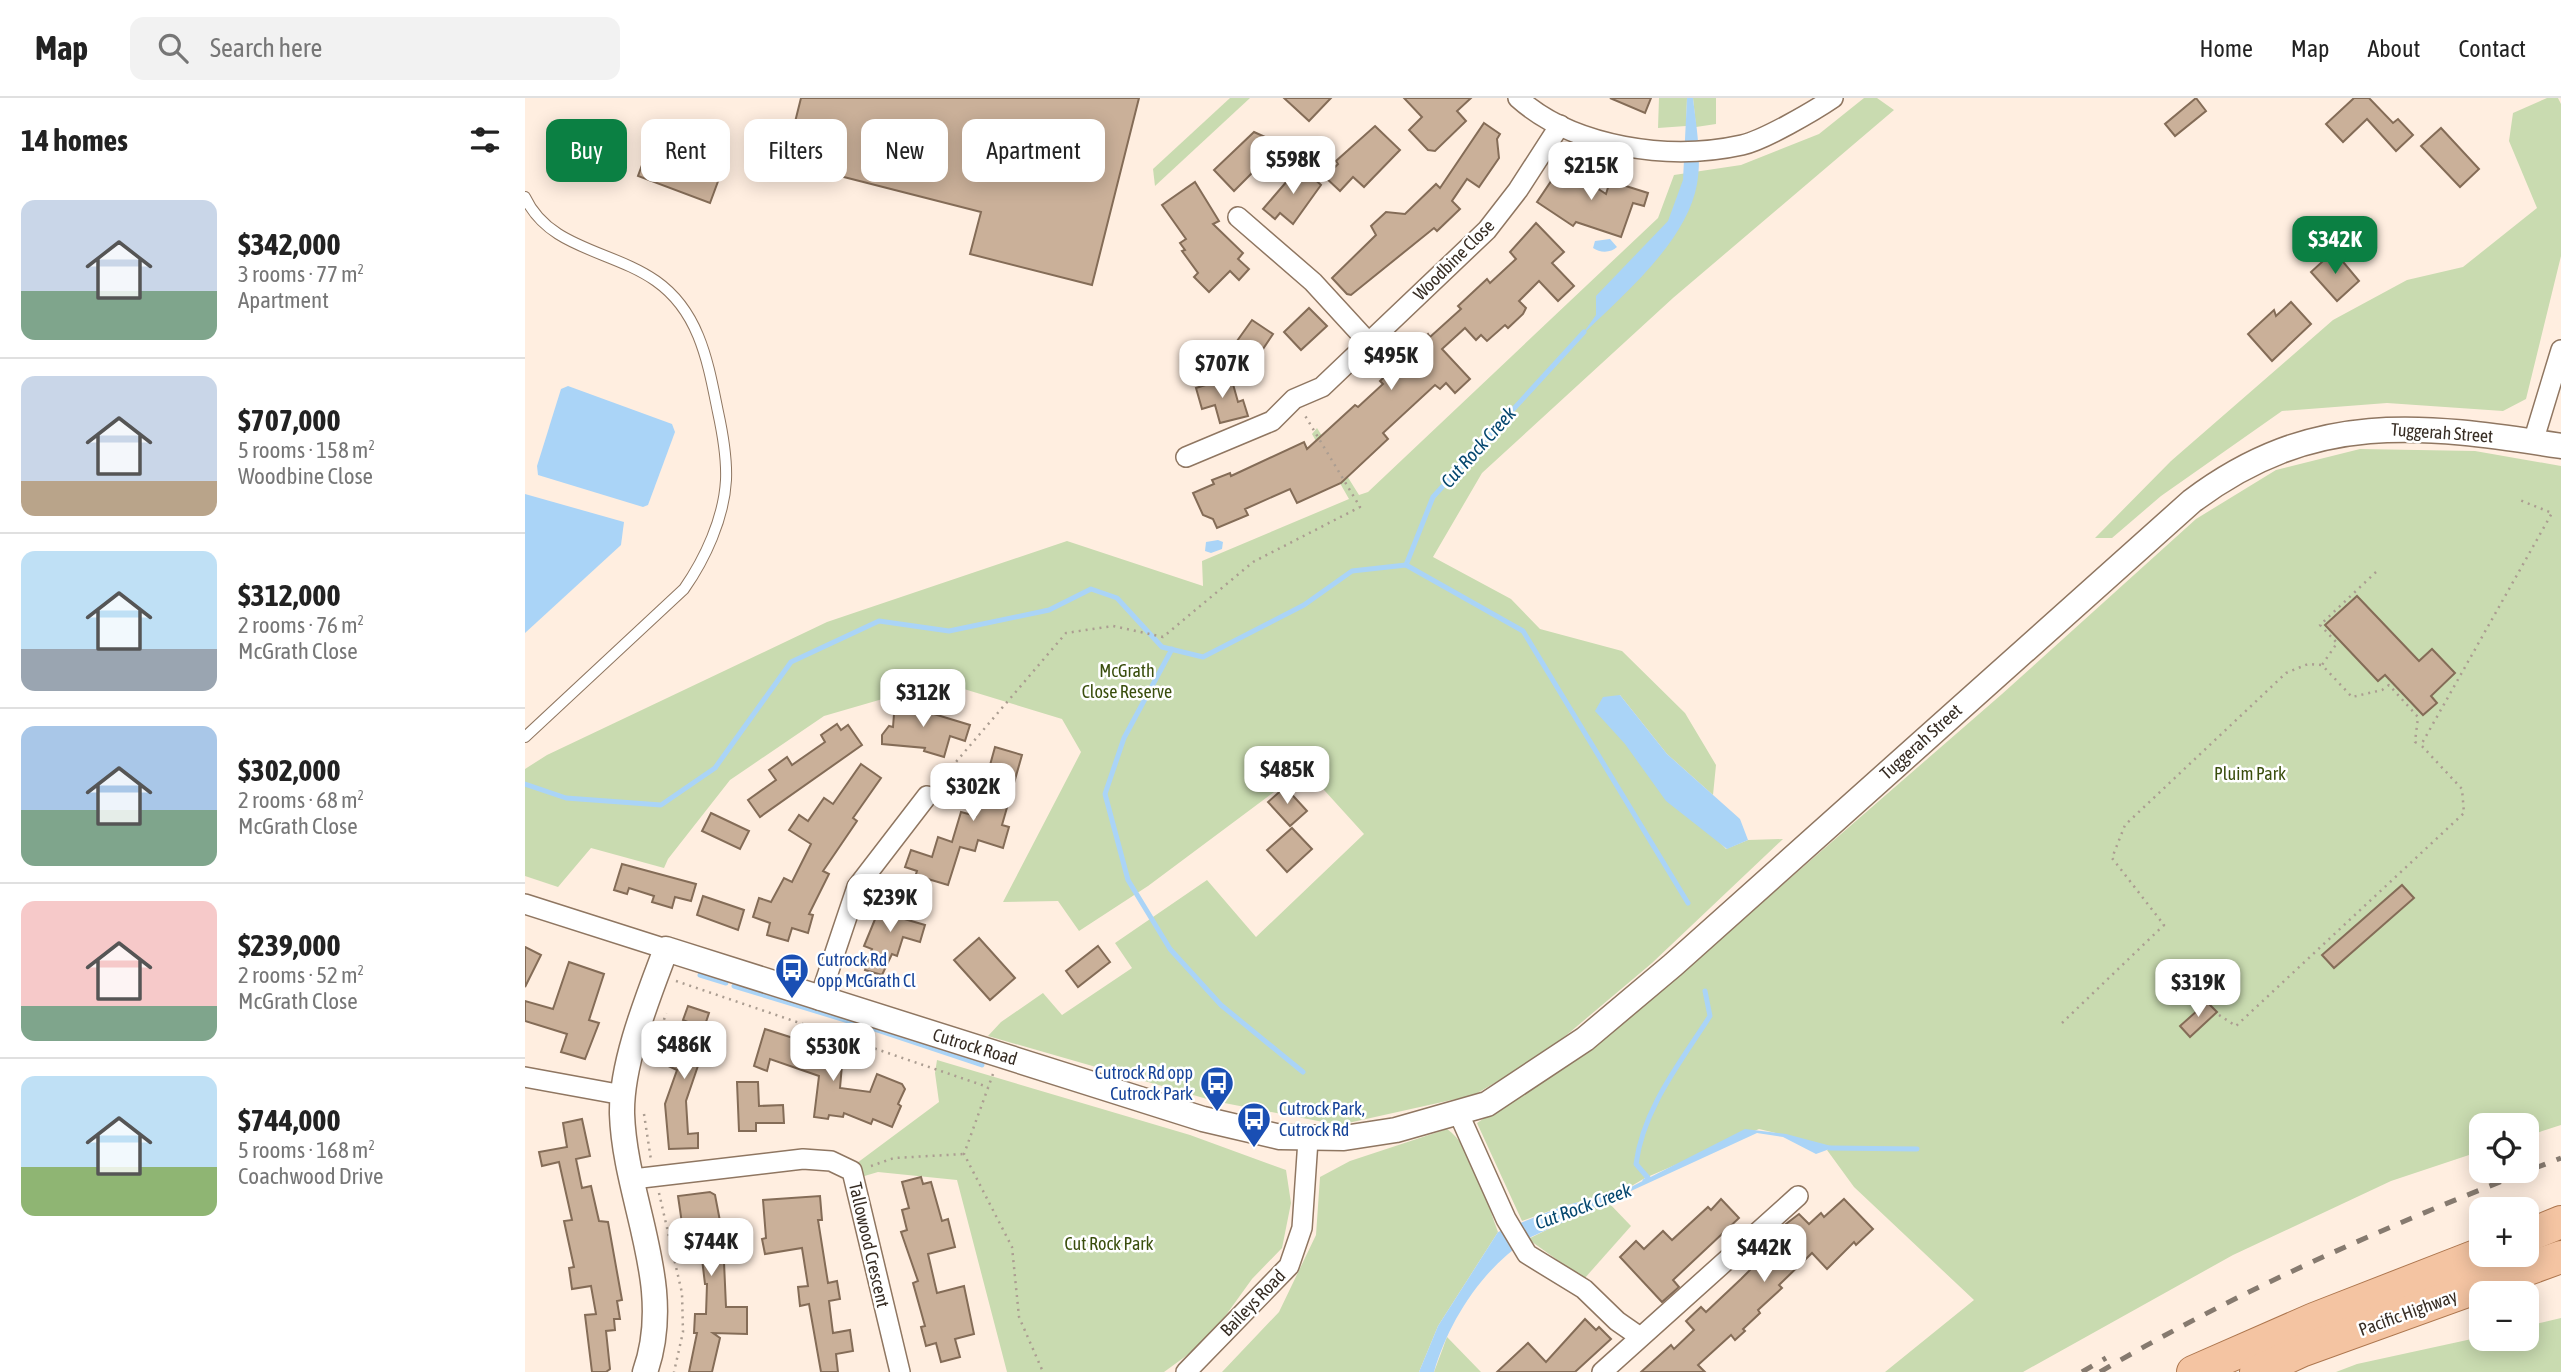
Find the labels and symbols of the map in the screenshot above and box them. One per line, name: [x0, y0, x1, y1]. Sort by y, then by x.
pin: $598K: [1244, 136, 1342, 196]
pin: $215K: [1542, 142, 1640, 202]
street label: Woodbine Close: [1409, 215, 1498, 304]
pin: $342K: [2286, 216, 2384, 276]
pin: $495K: [1342, 332, 1440, 392]
pin: $707K: [1173, 341, 1271, 400]
water label: Cut Rock Creek: [1436, 402, 1520, 492]
street label: Tuggerah Street: [2390, 418, 2494, 447]
park label: McGrath Close Reserve: [1082, 660, 1172, 702]
pin: $312K: [874, 670, 972, 729]
street label: Tuggerah Street: [1876, 699, 1966, 784]
pin: $485K: [1238, 746, 1336, 806]
park label: Pluim Park: [2214, 763, 2286, 784]
pin: $302K: [924, 764, 1022, 823]
pin: $239K: [841, 874, 939, 934]
place label: Cutrock Rd opp McGrath Cl: [817, 949, 916, 991]
bus stop icon: Cutrock Rd opp McGrath Cl: [773, 951, 811, 1000]
pin: $319K: [2149, 960, 2247, 1019]
pin: $486K: [635, 1021, 733, 1081]
pin: $530K: [784, 1024, 882, 1083]
street label: Cutrock Road: [930, 1024, 1020, 1069]
place label: Cutrock Rd opp Cutrock Park: [1095, 1062, 1193, 1104]
bus stop icon: Cutrock Rd opp Cutrock Park: [1198, 1064, 1236, 1113]
place label: Cutrock Park, Cutrock Rd: [1279, 1098, 1365, 1140]
bus stop icon: Cutrock Park, Cutrock Rd: [1235, 1100, 1273, 1149]
water label: Cut Rock Creek: [1532, 1178, 1635, 1234]
street label: Tallowood Crescent: [845, 1180, 894, 1310]
pin: $744K: [662, 1218, 760, 1278]
pin: $442K: [1715, 1224, 1813, 1284]
park label: Cut Rock Park: [1064, 1233, 1154, 1254]
street label: Baileys Road: [1216, 1265, 1289, 1340]
street label: Pacific Highway: [2356, 1285, 2460, 1340]

